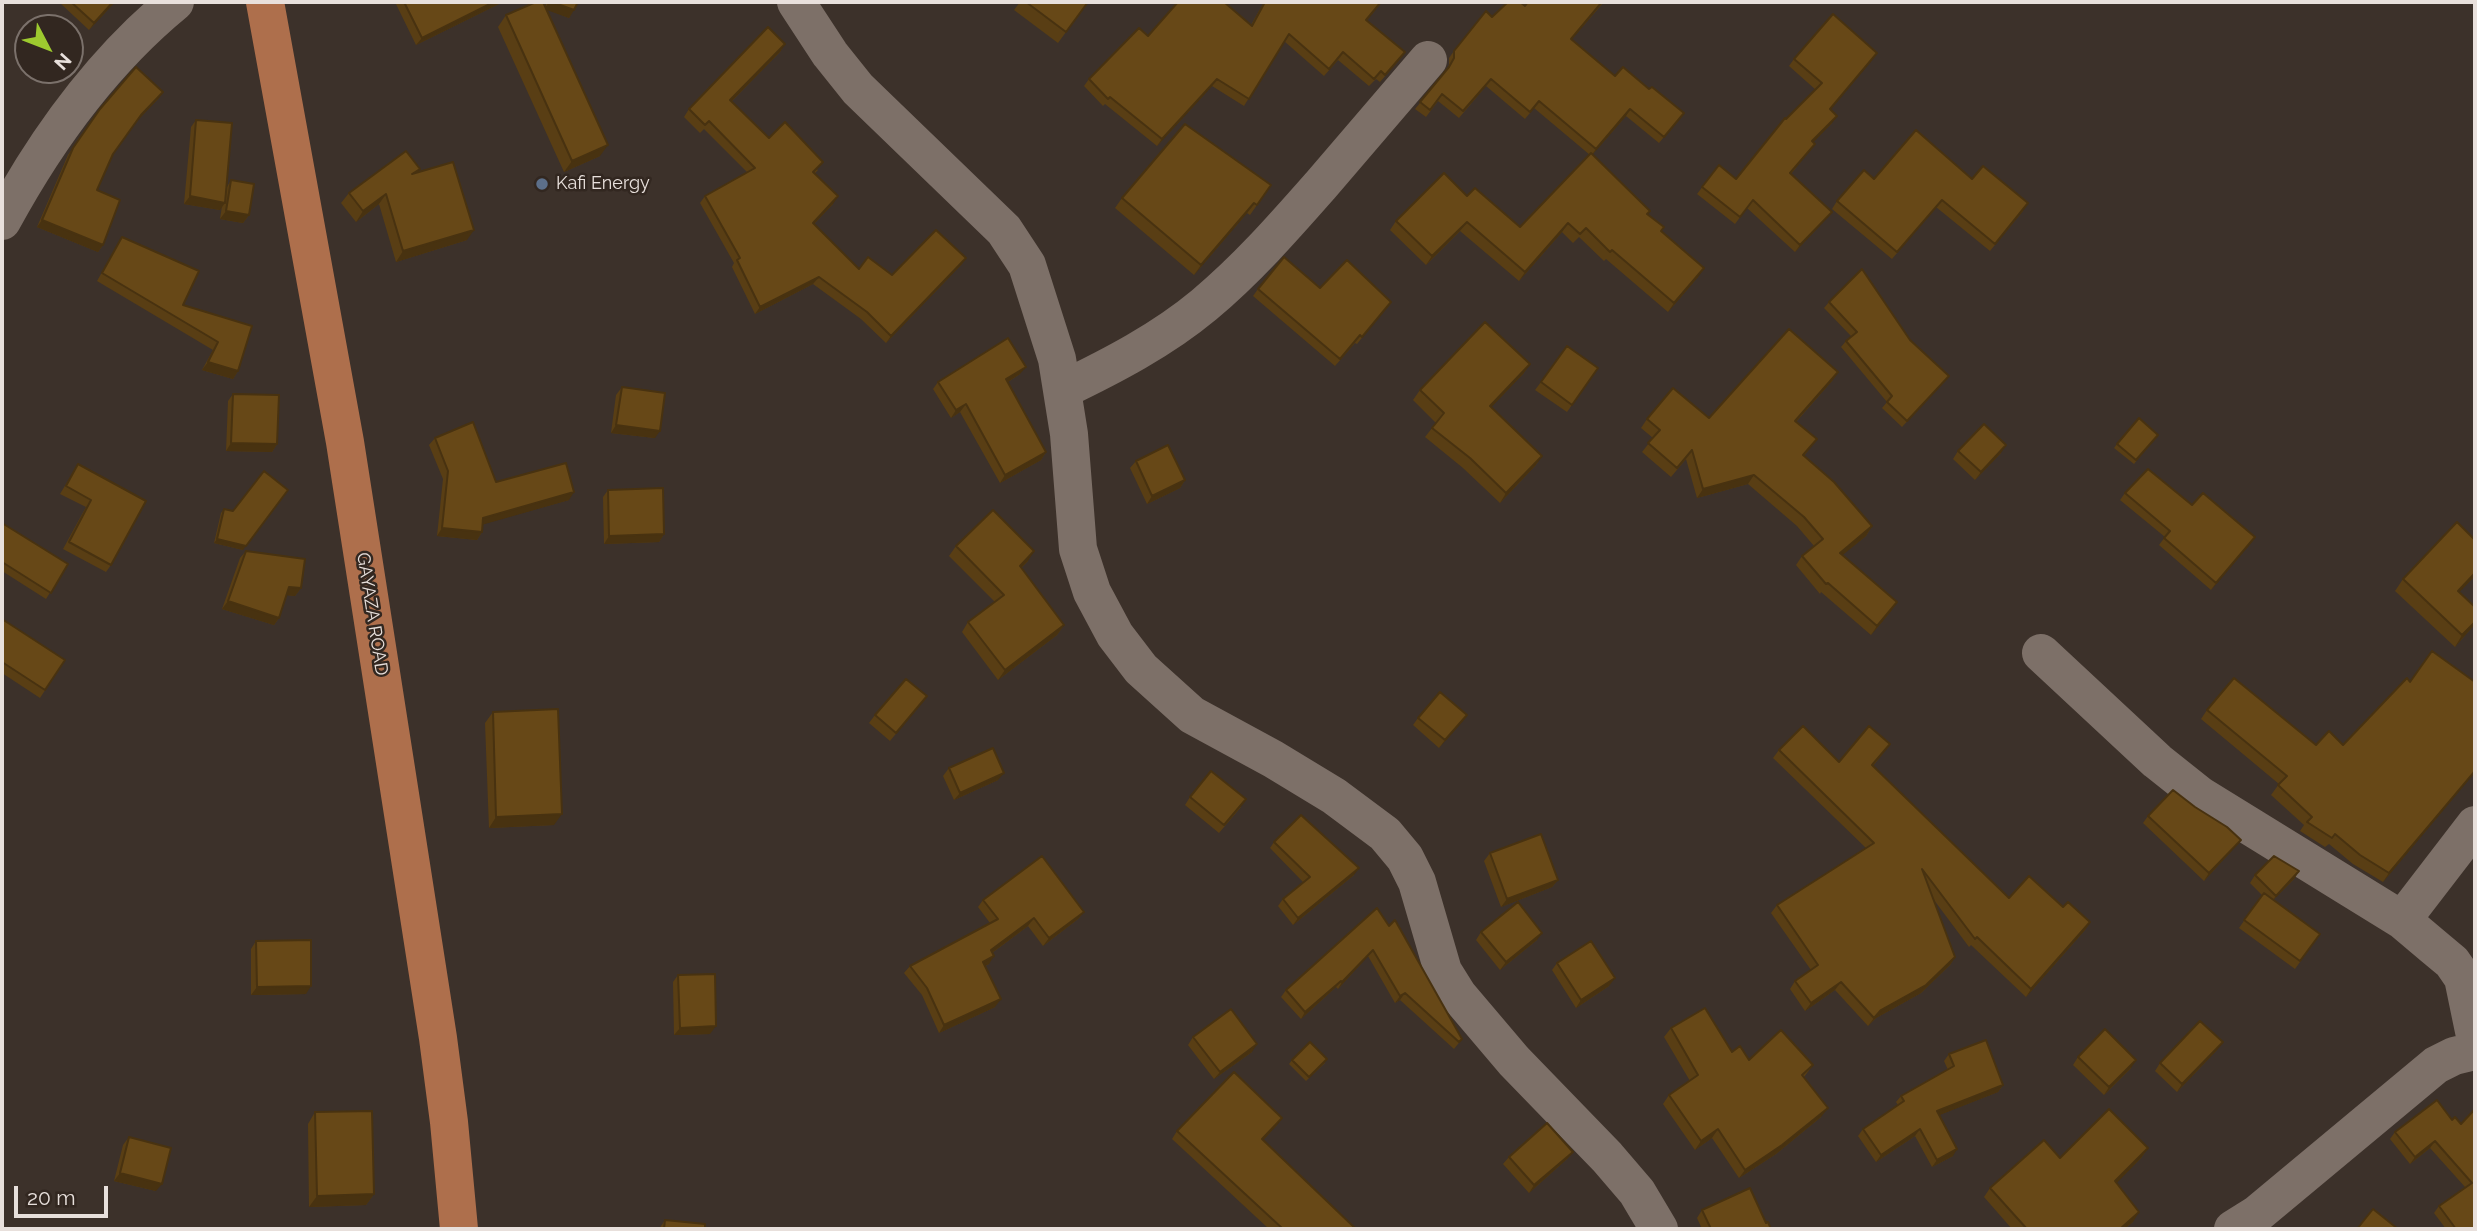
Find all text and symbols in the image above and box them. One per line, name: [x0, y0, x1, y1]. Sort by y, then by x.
north arrow: [14, 14, 84, 84]
text: N: [50, 49, 76, 74]
place label: Kafi Energy: [556, 173, 650, 195]
marker: Kafi Energy: [534, 176, 550, 192]
street label: GAYAZA ROAD: [352, 551, 392, 677]
scale bar: [18, 1172, 112, 1216]
text: 20 m: [27, 1185, 75, 1210]

